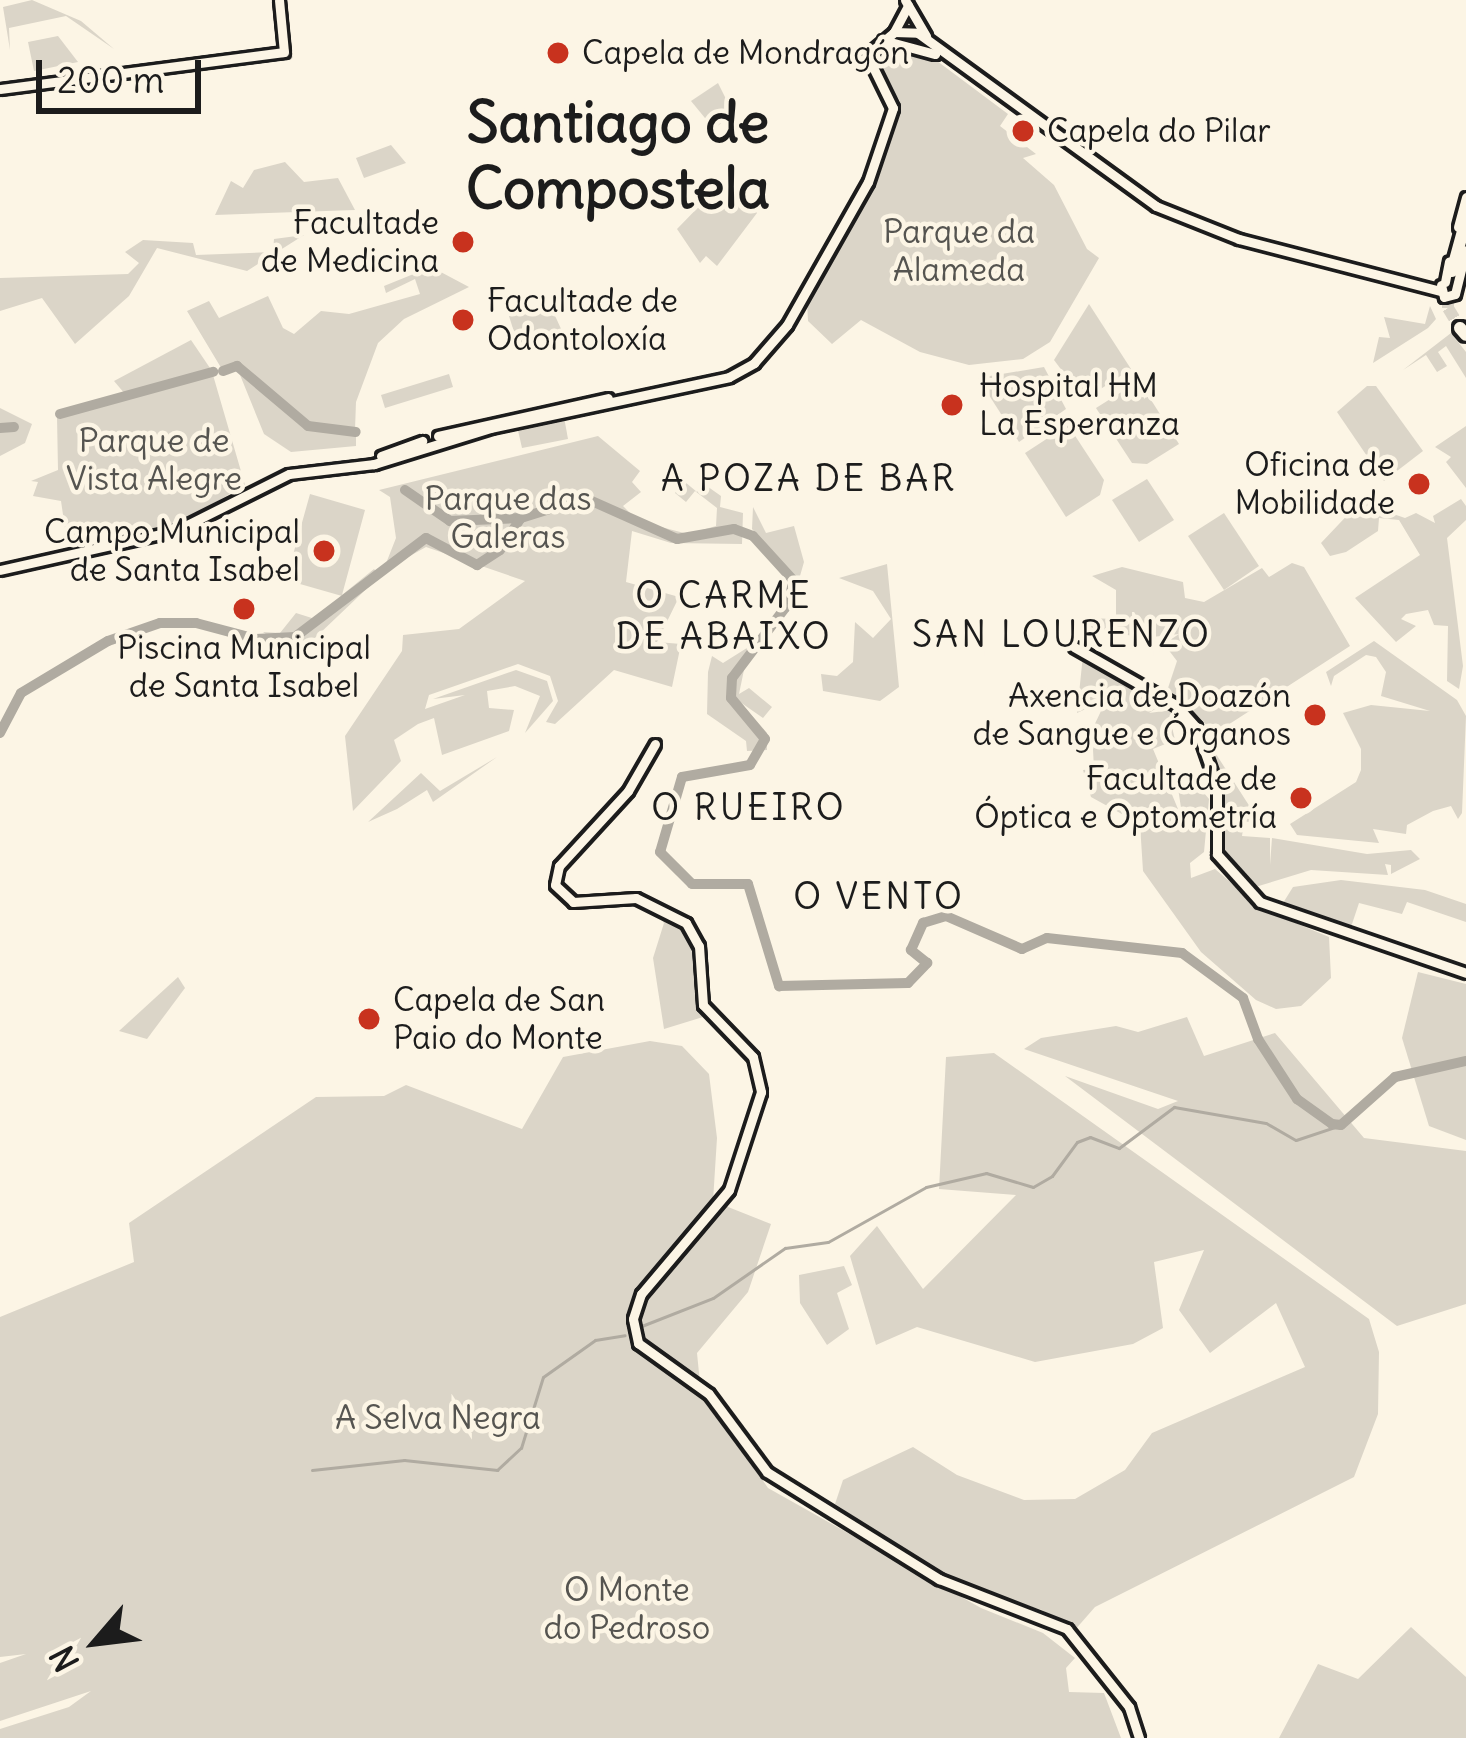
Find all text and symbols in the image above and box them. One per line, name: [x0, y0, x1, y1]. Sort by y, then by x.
place label: Capela de Mondragón: [582, 33, 909, 73]
scale bar: [42, 36, 207, 110]
marker: Capela de Mondragón: [545, 40, 571, 66]
text: 200 m: [57, 58, 164, 103]
district label: Santiago de Compostela: [466, 88, 770, 222]
place label: Capela do Pilar: [1047, 111, 1271, 151]
marker: Capela do Pilar: [1010, 118, 1036, 144]
place label: Facultade de Medicina: [261, 203, 439, 281]
park label: Parque da Alameda: [883, 212, 1035, 290]
marker: Facultade de Medicina: [450, 229, 476, 255]
place label: Facultade de Odontoloxía: [487, 281, 678, 359]
marker: Facultade de Odontoloxía: [450, 307, 476, 333]
place label: Hospital HM La Esperanza: [979, 366, 1180, 444]
marker: Hospital HM La Esperanza: [936, 389, 968, 421]
park label: Parque de Vista Alegre: [66, 421, 242, 499]
place label: Oficina de Mobilidade: [1234, 445, 1395, 523]
district label: A POZA DE BAR: [661, 457, 957, 501]
marker: Oficina de Mobilidade: [1406, 471, 1432, 497]
park label: Parque das Galeras: [424, 479, 592, 557]
place label: Campo Municipal de Santa Isabel: [44, 512, 300, 590]
marker: Campo Municipal de Santa Isabel: [311, 538, 337, 564]
district label: O CARME DE ABAIXO: [615, 573, 833, 658]
marker: Piscina Municipal de Santa Isabel: [231, 596, 257, 622]
district label: SAN LOURENZO: [912, 613, 1212, 657]
place label: Piscina Municipal de Santa Isabel: [117, 628, 371, 706]
place label: Axencia de Doazón de Sangue e Órganos: [972, 676, 1291, 754]
marker: Axencia de Doazón de Sangue e Órganos: [1302, 702, 1328, 728]
place label: Facultade de Óptica e Optometría: [974, 759, 1277, 837]
marker: Facultade de Óptica e Optometría: [1288, 785, 1314, 811]
district label: O RUEIRO: [651, 786, 847, 830]
district label: O VENTO: [793, 875, 965, 919]
place label: Capela de San Paio do Monte: [393, 980, 605, 1058]
marker: Capela de San Paio do Monte: [356, 1006, 382, 1032]
park label: A Selva Negra: [335, 1398, 541, 1438]
park label: O Monte do Pedroso: [544, 1570, 710, 1648]
north arrow: [36, 1582, 156, 1702]
text: N: [40, 1639, 88, 1679]

